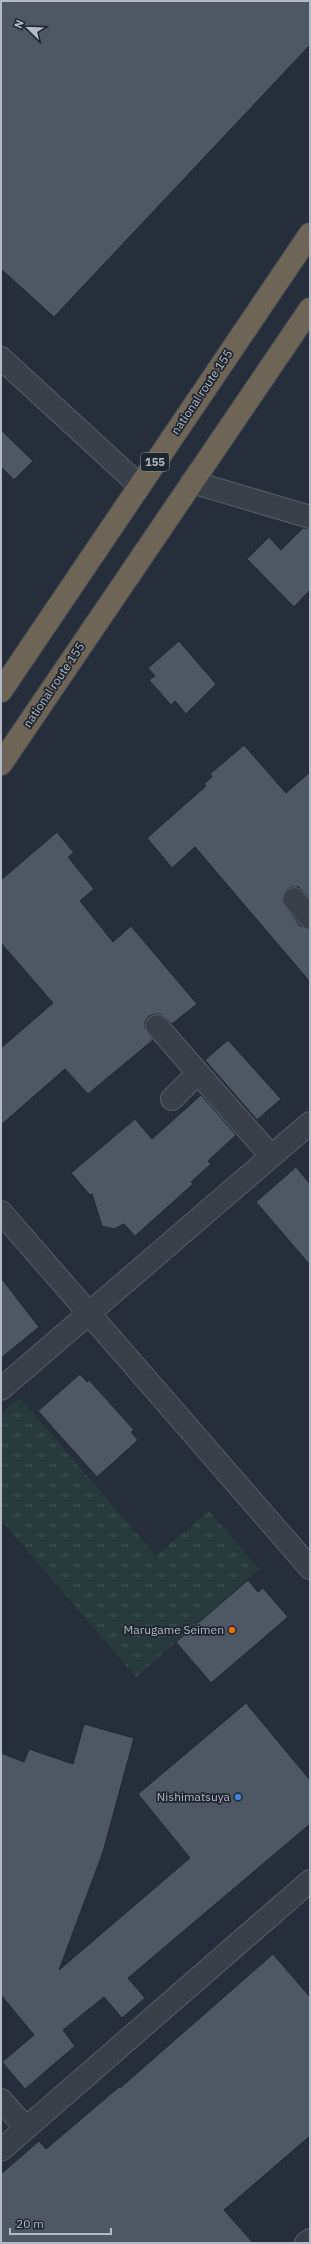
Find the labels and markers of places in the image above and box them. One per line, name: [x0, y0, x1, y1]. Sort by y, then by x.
place label: Marugame Seimen: [124, 1622, 224, 1637]
marker: Marugame Seimen: [227, 1625, 237, 1635]
place label: Nishimatsuya: [157, 1789, 231, 1804]
marker: Nishimatsuya: [233, 1792, 243, 1802]

